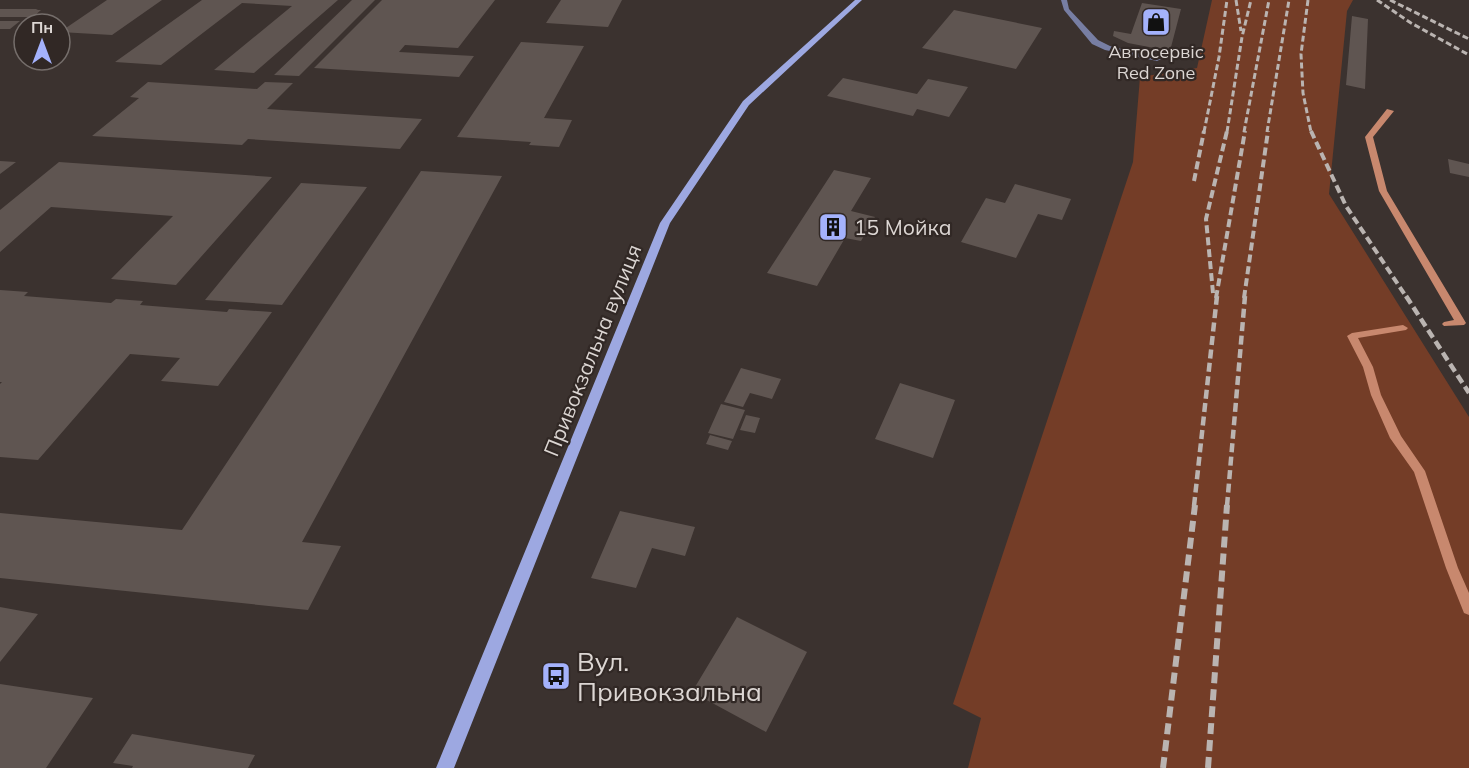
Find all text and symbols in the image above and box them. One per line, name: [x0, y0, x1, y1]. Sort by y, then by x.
shop icon: Автосервіс Red Zone: [1140, 6, 1172, 38]
north arrow: [12, 12, 72, 72]
text: Пн: [31, 17, 53, 37]
place label: Автосервіс Red Zone: [1108, 40, 1204, 84]
building icon: 15 Мойка: [817, 211, 849, 243]
place label: 15 Мойка: [854, 214, 952, 240]
street label: Привокзальна вулиця: [538, 240, 646, 460]
place label: Вул. Привокзальна: [577, 645, 762, 708]
bus stop icon: Вул. Привокзальна: [540, 660, 572, 692]

